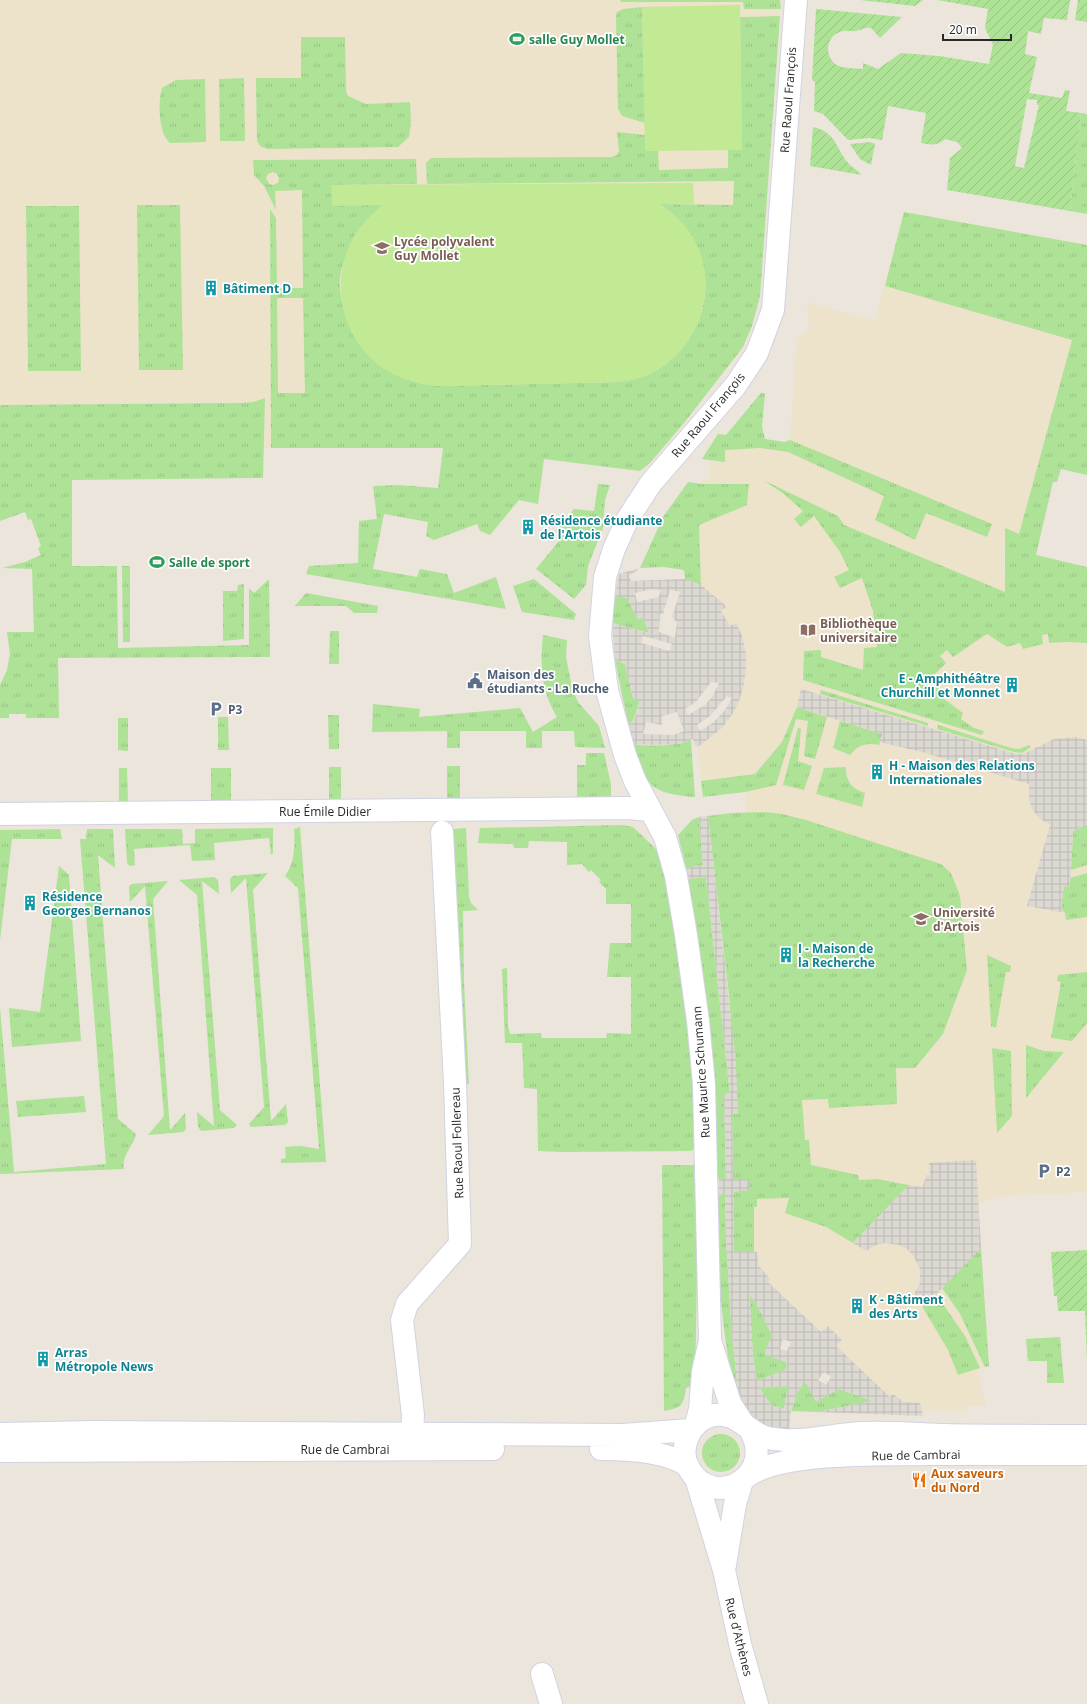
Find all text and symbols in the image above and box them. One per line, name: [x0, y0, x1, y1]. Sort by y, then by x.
scale bar: [943, 16, 1011, 42]
text: 20 m: [949, 21, 977, 38]
sports icon: salle Guy Mollet: [508, 30, 526, 48]
place label: salle Guy Mollet: [529, 31, 625, 48]
street label: Rue Raoul François: [776, 46, 800, 154]
place label: Lycée polyvalent Guy Mollet: [394, 233, 495, 264]
school or university icon: Lycée polyvalent Guy Mollet: [373, 239, 391, 257]
building icon: Bâtiment D: [202, 279, 220, 297]
place label: Bâtiment D: [223, 280, 291, 297]
street label: Rue Raoul François: [667, 369, 749, 461]
place label: Résidence étudiante de l'Artois: [540, 512, 662, 543]
building icon: Résidence étudiante de l'Artois: [519, 518, 537, 536]
sports icon: Salle de sport: [148, 553, 166, 571]
place label: Salle de sport: [169, 554, 250, 571]
place label: Bibliothèque universitaire: [820, 615, 897, 646]
library icon: Bibliothèque universitaire: [799, 621, 817, 639]
place label: Maison des étudiants - La Ruche: [487, 666, 609, 697]
place label: E - Amphithéâtre Churchill et Monnet: [881, 670, 1000, 701]
public building icon: Maison des étudiants - La Ruche: [466, 672, 484, 690]
building icon: E - Amphithéâtre Churchill et Monnet: [1003, 676, 1021, 694]
parking icon: P3: [207, 700, 225, 718]
place label: P3: [228, 701, 243, 718]
place label: H - Maison des Relations Internationales: [889, 757, 1035, 788]
building icon: H - Maison des Relations Internationales: [868, 763, 886, 781]
street label: Rue Émile Didier: [279, 803, 371, 820]
place label: Résidence Georges Bernanos: [42, 888, 151, 919]
building icon: Résidence Georges Bernanos: [21, 894, 39, 912]
place label: Université d'Artois: [933, 904, 995, 935]
school or university icon: Université d'Artois: [912, 910, 930, 928]
place label: I - Maison de la Recherche: [798, 940, 875, 971]
building icon: I - Maison de la Recherche: [777, 946, 795, 964]
street label: Rue Maurice Schumann: [688, 1005, 714, 1139]
street label: Rue Raoul Follereau: [447, 1087, 467, 1199]
parking icon: P2: [1035, 1162, 1053, 1180]
place label: P2: [1056, 1163, 1071, 1180]
place label: K - Bâtiment des Arts: [869, 1291, 943, 1322]
building icon: K - Bâtiment des Arts: [848, 1297, 866, 1315]
place label: Arras Métropole News: [55, 1344, 154, 1375]
building icon: Arras Métropole News: [34, 1350, 52, 1368]
street label: Rue de Cambrai: [300, 1441, 390, 1458]
street label: Rue de Cambrai: [871, 1446, 961, 1464]
place label: Aux saveurs du Nord: [931, 1465, 1004, 1496]
restaurant icon: Aux saveurs du Nord: [910, 1471, 928, 1489]
street label: Rue d'Athènes: [721, 1596, 757, 1678]

